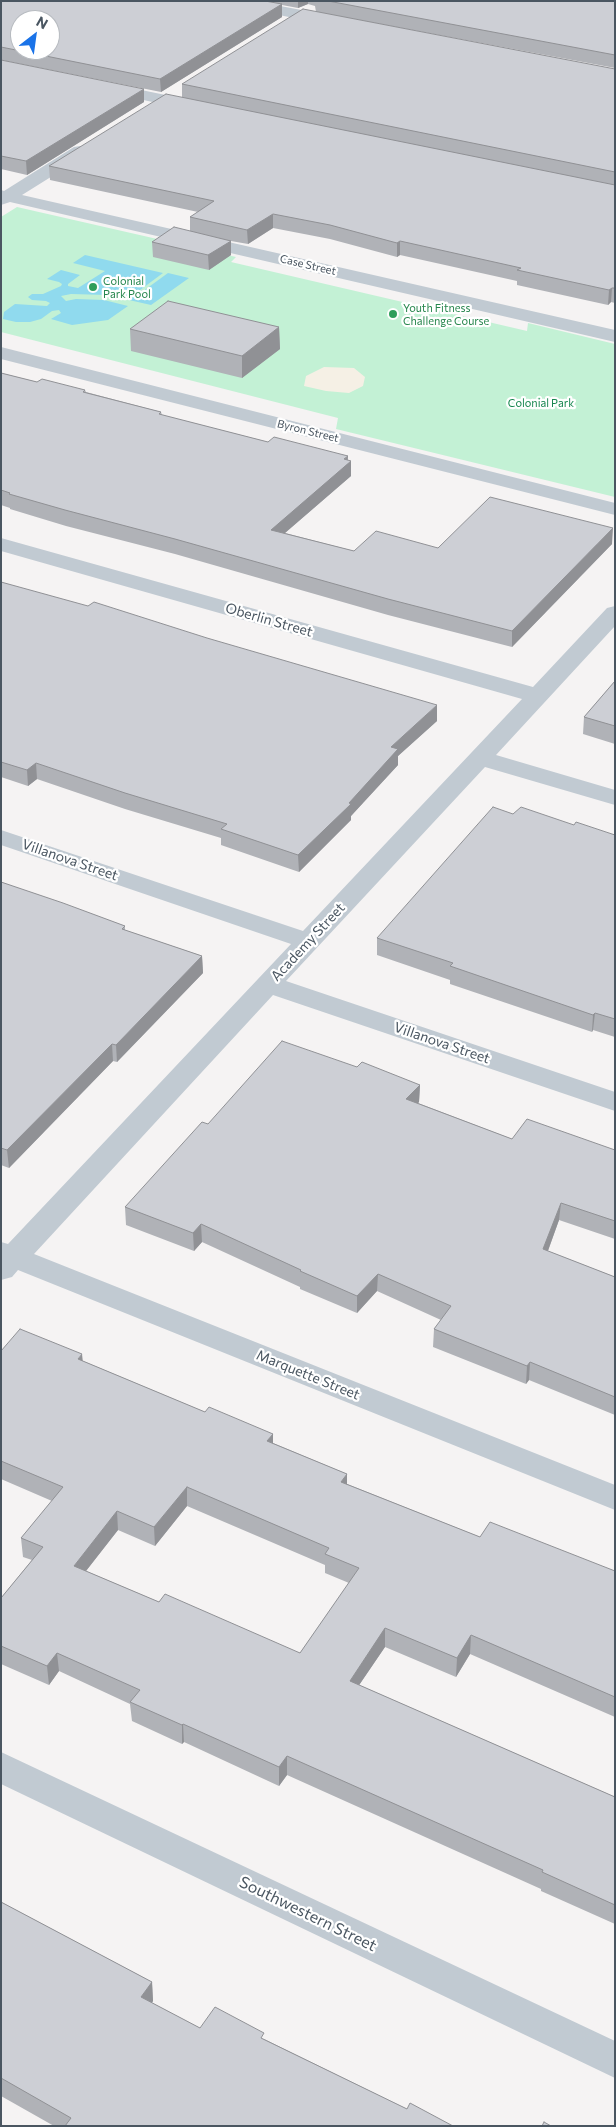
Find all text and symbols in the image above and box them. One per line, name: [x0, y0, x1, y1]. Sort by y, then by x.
north arrow: [10, 10, 60, 60]
text: N: [33, 12, 51, 32]
street label: Case Street: [279, 252, 337, 278]
place label: Colonial Park Pool: [103, 274, 151, 300]
marker: Colonial Park Pool: [87, 281, 99, 293]
place label: Youth Fitness Challenge Course: [403, 301, 489, 327]
marker: Youth Fitness Challenge Course: [387, 308, 399, 320]
park label: Colonial Park: [508, 396, 574, 410]
street label: Byron Street: [276, 417, 340, 445]
street label: Oberlin Street: [223, 600, 315, 640]
street label: Villanova Street: [20, 836, 120, 884]
street label: Academy Street: [268, 899, 348, 985]
street label: Villanova Street: [392, 1019, 492, 1067]
street label: Marquette Street: [254, 1347, 362, 1403]
street label: Southwestern Street: [236, 1872, 380, 1956]

